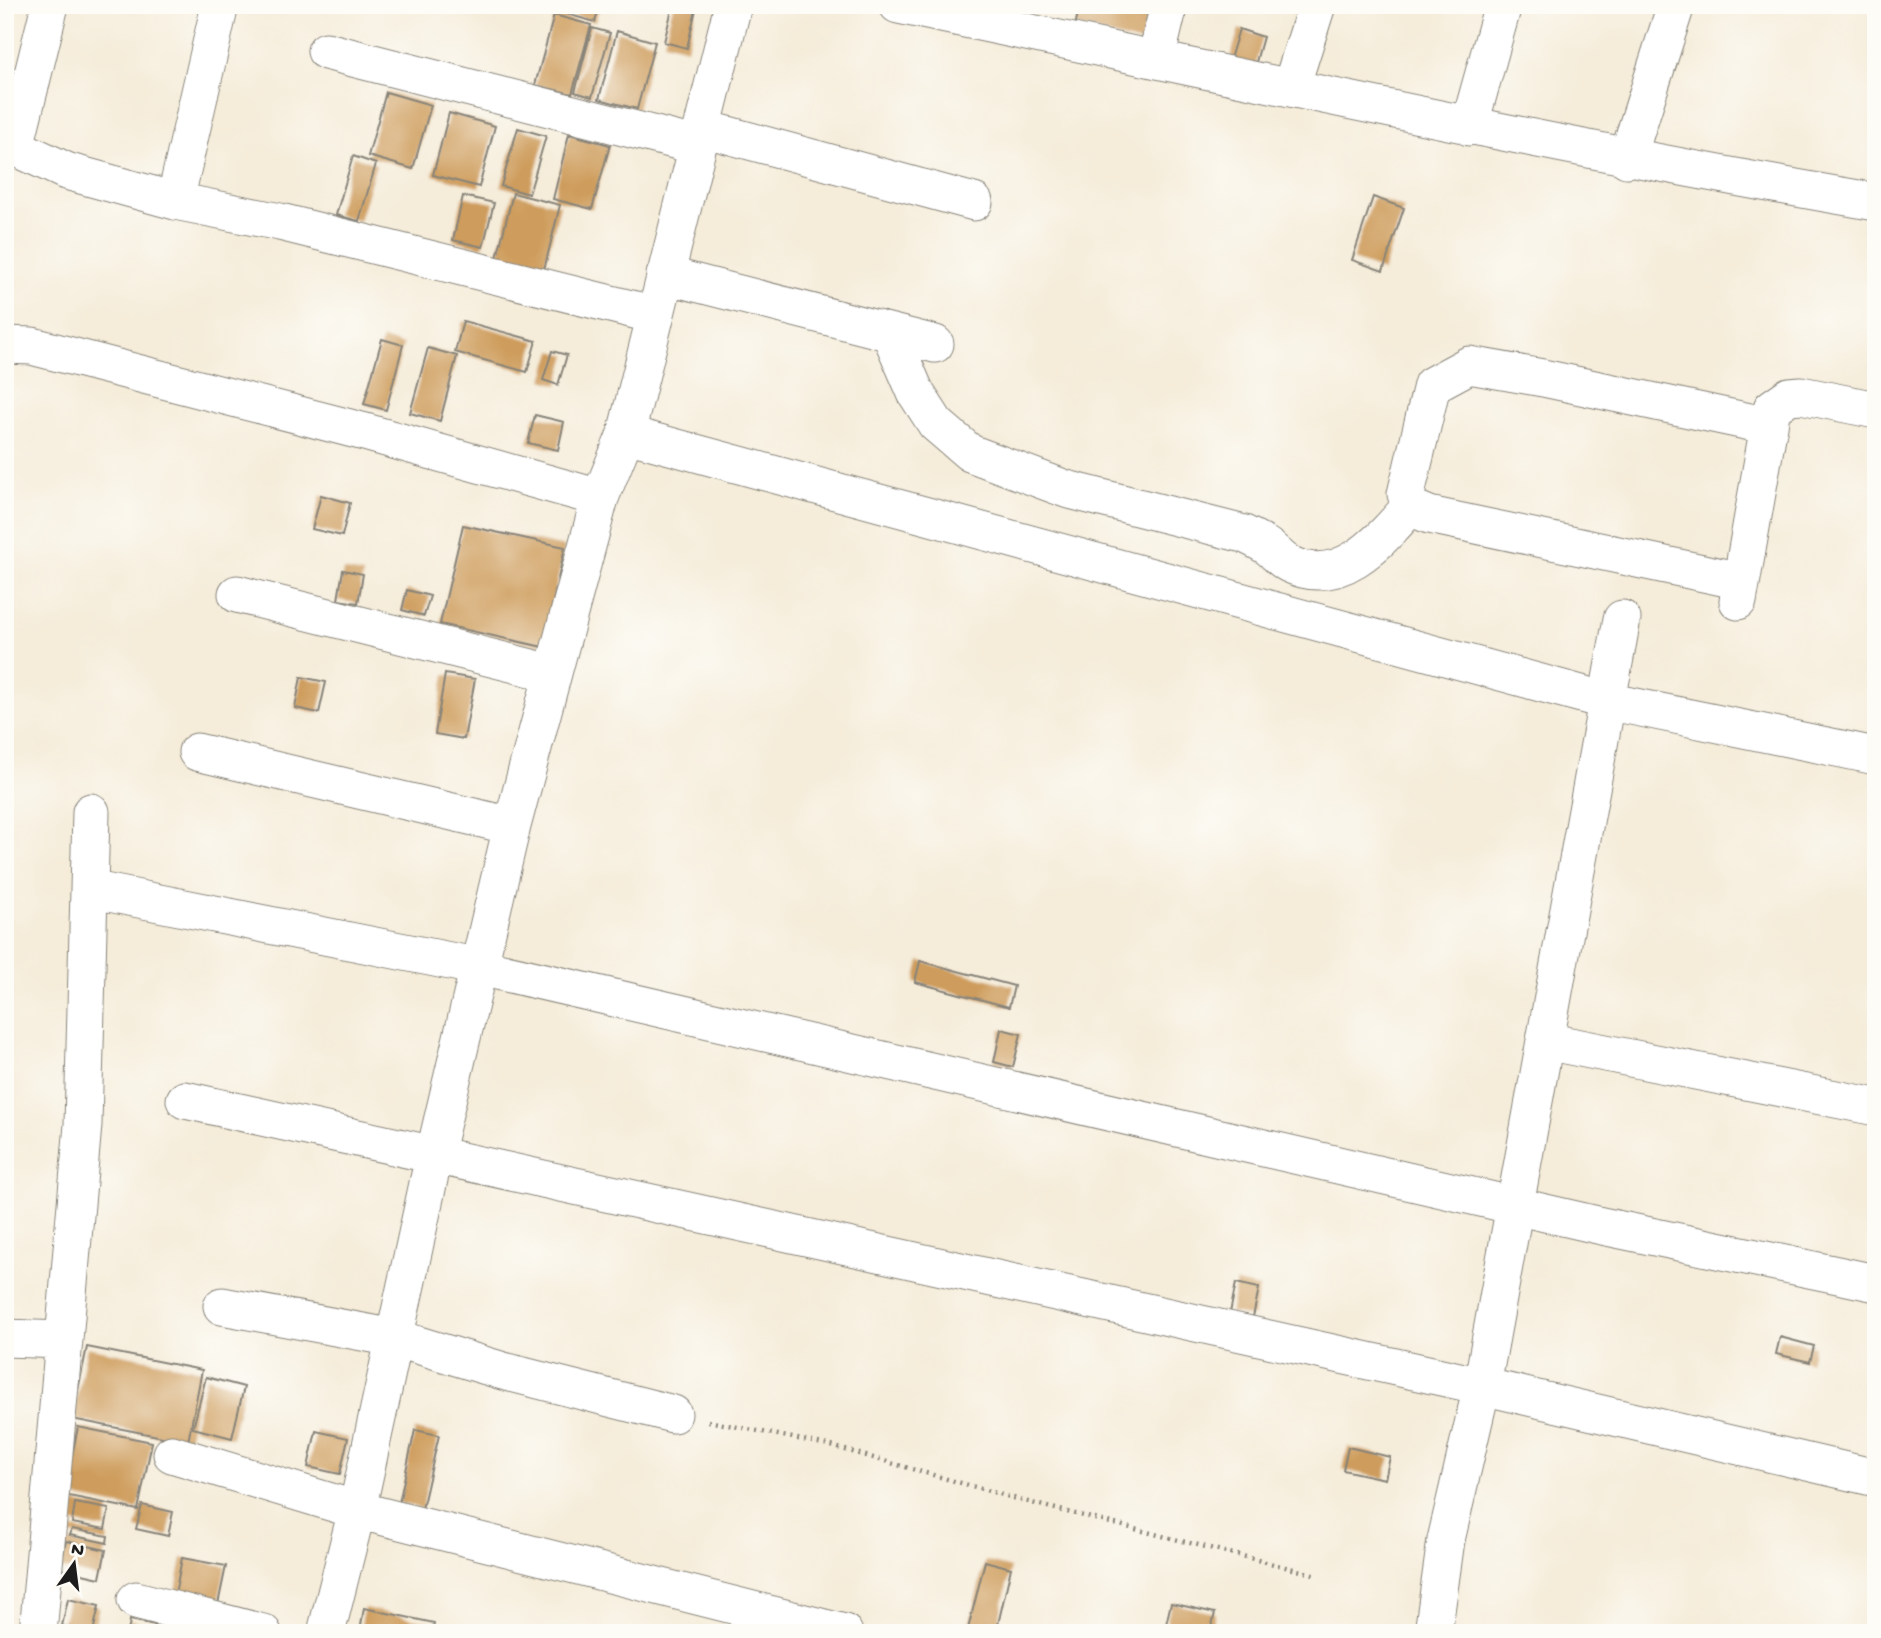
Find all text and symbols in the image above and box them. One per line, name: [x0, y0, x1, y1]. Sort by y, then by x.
north arrow: [38, 1530, 108, 1600]
text: N: [68, 1538, 86, 1564]

